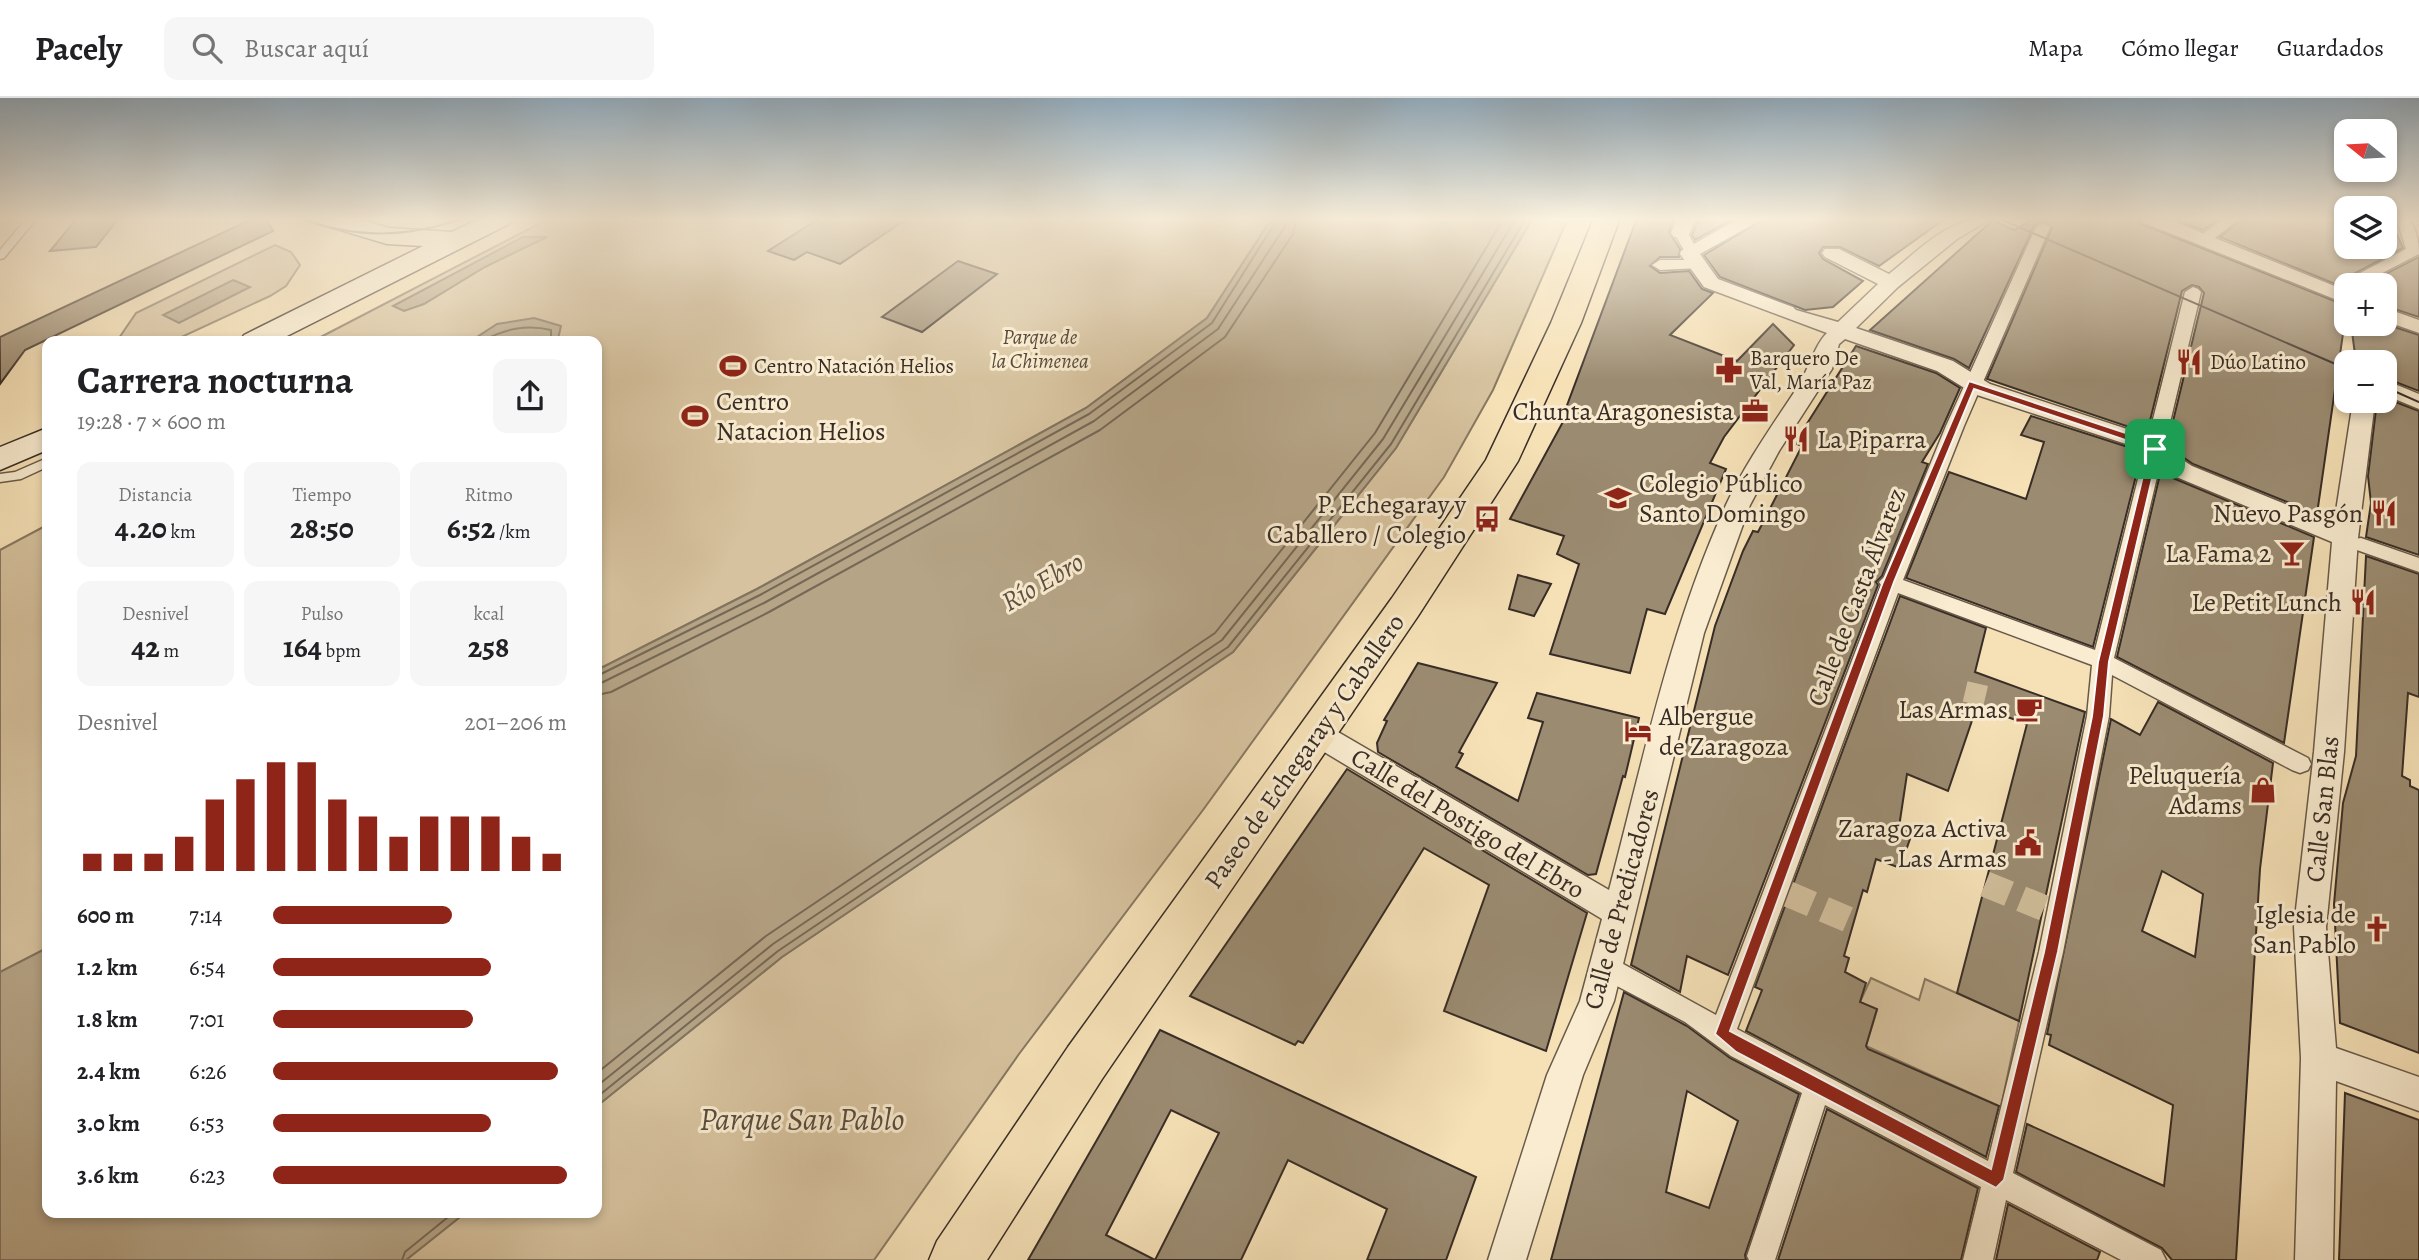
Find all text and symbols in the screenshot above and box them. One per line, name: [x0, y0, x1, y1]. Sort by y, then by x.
search box: [164, 17, 654, 80]
text: Pacely: [35, 26, 122, 71]
icon: search: [188, 29, 226, 67]
text: Buscar aquí: [244, 31, 369, 66]
text: Mapa: [2028, 32, 2083, 64]
text: Cómo llegar: [2121, 32, 2239, 64]
text: Guardados: [2277, 32, 2384, 64]
north arrow: [2334, 119, 2398, 182]
map controls: [2334, 119, 2397, 413]
button: layers: [2334, 196, 2397, 259]
button: +: [2334, 273, 2397, 336]
park label: Parque de la Chimenea: [991, 323, 1089, 375]
place label: Barquero De Val, María Paz: [1749, 344, 1872, 396]
restaurant icon: Dúo Latino: [2174, 347, 2204, 377]
place label: Dúo Latino: [2210, 348, 2306, 376]
button: −: [2334, 350, 2397, 413]
sports icon: Centro Natación Helios: [718, 351, 748, 381]
place label: Centro Natación Helios: [754, 352, 954, 380]
text: Carrera nocturna: [77, 354, 353, 406]
pharmacy icon: Barquero De Val, María Paz: [1714, 355, 1744, 385]
button: share: [493, 359, 567, 433]
place label: Centro Natacion Helios: [716, 384, 886, 449]
place label: Chunta Aragonesista: [1512, 394, 1734, 429]
office icon: Chunta Aragonesista: [1740, 396, 1770, 426]
sports icon: Centro Natacion Helios: [680, 401, 710, 431]
text: 19:28 · 7 × 600 m: [77, 406, 226, 437]
pin: [2125, 419, 2185, 479]
place label: La Piparra: [1817, 422, 1926, 457]
restaurant icon: La Piparra: [1781, 424, 1811, 454]
icon: arrive: [2136, 430, 2174, 468]
place label: Colegio Público Santo Domingo: [1639, 466, 1806, 531]
text: Distancia: [118, 482, 192, 508]
text: Tiempo: [293, 482, 351, 508]
text: Ritmo: [465, 482, 513, 508]
school or university icon: Colegio Público Santo Domingo: [1603, 483, 1633, 513]
street label: Calle de Casta Álvarez: [1799, 483, 1914, 711]
place label: P. Echegaray y Caballero / Colegio: [1267, 487, 1466, 552]
place label: Nuevo Pasgón: [2213, 496, 2363, 531]
restaurant icon: Nuevo Pasgón: [2369, 498, 2399, 528]
bus stop icon: P. Echegaray y Caballero / Colegio: [1472, 504, 1502, 534]
text: 4.20: [115, 508, 167, 548]
text: 28:50: [290, 508, 354, 548]
text: 6:52: [447, 508, 495, 548]
text: km: [167, 519, 196, 545]
text: /km: [495, 519, 531, 545]
place label: La Fama 2: [2165, 536, 2271, 571]
bar icon: La Fama 2: [2277, 538, 2307, 568]
water label: Río Ebro: [994, 543, 1091, 621]
place label: Le Petit Lunch: [2191, 585, 2342, 620]
restaurant icon: Le Petit Lunch: [2348, 587, 2378, 617]
text: Desnivel: [122, 601, 189, 627]
text: Pulso: [301, 601, 343, 627]
text: kcal: [473, 601, 504, 627]
street label: Paseo de Echegaray y Caballero: [1196, 607, 1413, 896]
text: 42: [131, 627, 160, 667]
text: 164: [283, 627, 322, 667]
text: 258: [468, 627, 510, 667]
text: m: [160, 638, 179, 664]
text: bpm: [322, 638, 361, 664]
place label: Las Armas: [1898, 692, 2008, 727]
cafe icon: Las Armas: [2014, 694, 2044, 724]
place label: Albergue de Zaragoza: [1658, 699, 1789, 764]
text: Desnivel: [77, 707, 158, 738]
text: 201–206 m: [464, 707, 567, 738]
hotel icon: Albergue de Zaragoza: [1623, 716, 1653, 746]
street label: Calle San Blas: [2297, 734, 2348, 884]
street label: Calle del Postigo del Ebro: [1344, 740, 1591, 907]
place label: Peluquería Adams: [2128, 758, 2242, 823]
shop icon: Peluquería Adams: [2248, 775, 2278, 805]
street label: Calle de Predicadores: [1575, 785, 1668, 1013]
place label: Zaragoza Activa - Las Armas: [1838, 811, 2007, 876]
public building icon: Zaragoza Activa - Las Armas: [2013, 828, 2043, 858]
place label: Iglesia de San Pablo: [2253, 897, 2356, 962]
text: 600 m: [77, 900, 134, 931]
text: 7:14: [189, 900, 222, 931]
church icon: Iglesia de San Pablo: [2362, 914, 2392, 944]
text: 1.2 km: [77, 952, 138, 983]
text: 6:54: [189, 952, 225, 983]
text: 1.8 km: [77, 1004, 138, 1035]
text: 7:01: [189, 1004, 224, 1035]
text: 2.4 km: [77, 1056, 140, 1087]
text: 6:26: [189, 1056, 227, 1087]
park label: Parque San Pablo: [700, 1097, 904, 1141]
text: 3.0 km: [77, 1108, 140, 1139]
text: 6:53: [189, 1108, 225, 1139]
text: 3.6 km: [77, 1160, 139, 1191]
text: 6:23: [189, 1160, 226, 1191]

